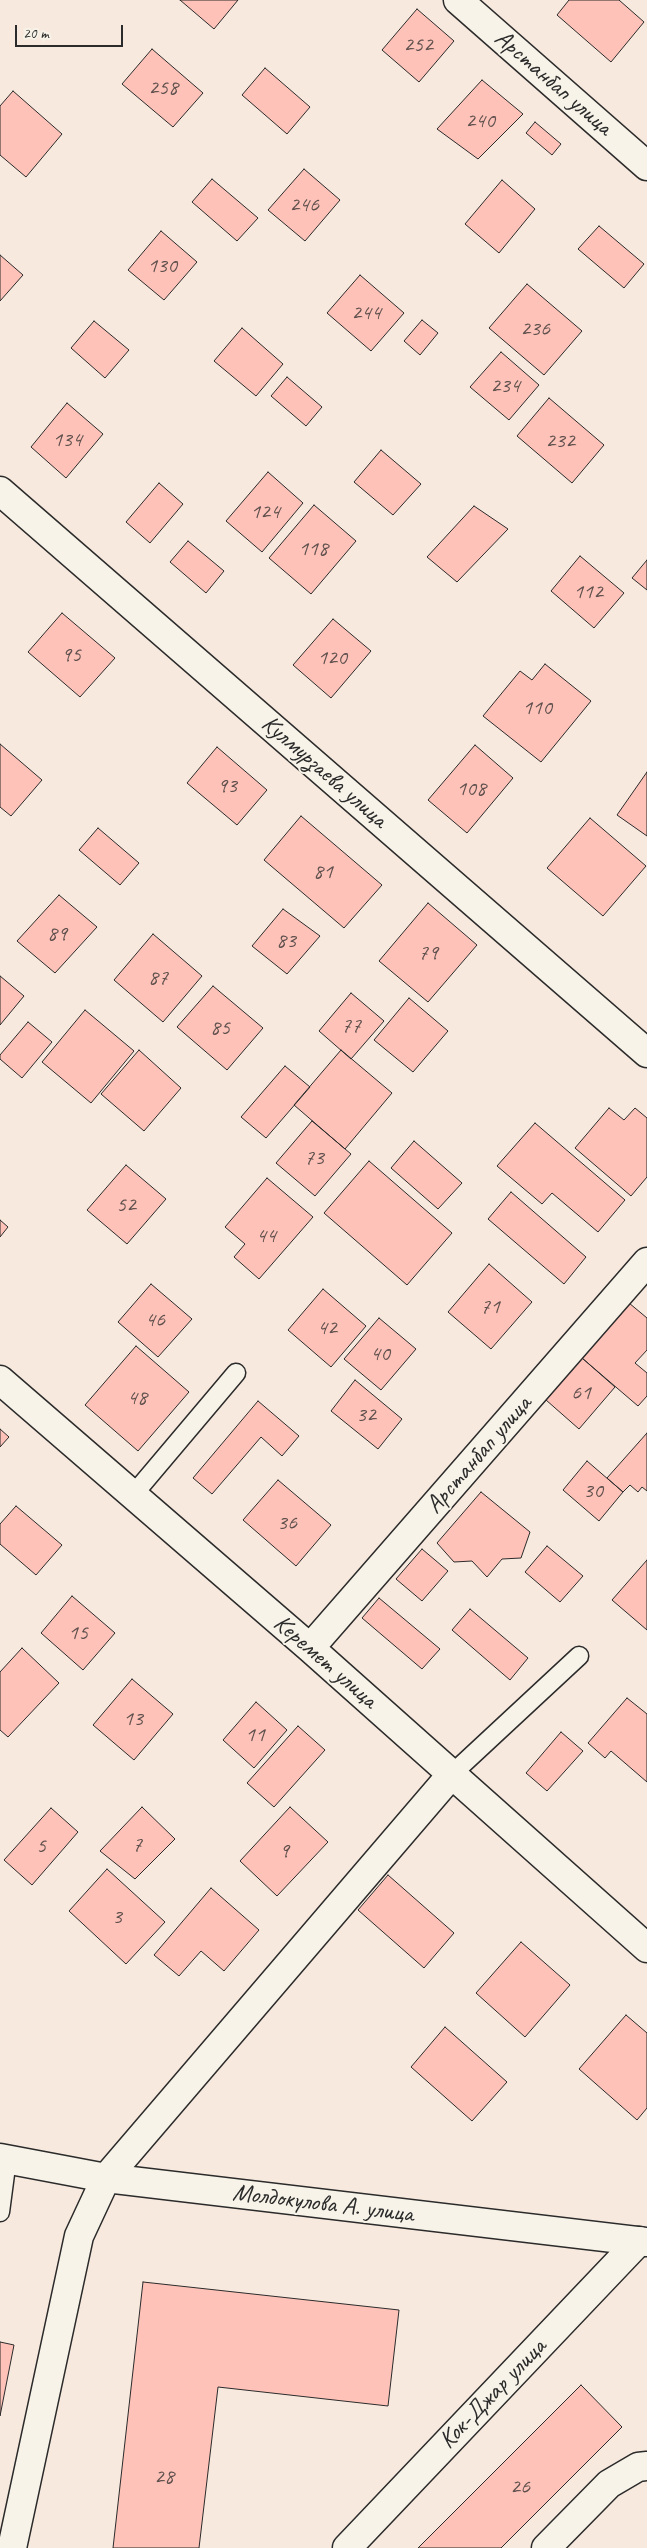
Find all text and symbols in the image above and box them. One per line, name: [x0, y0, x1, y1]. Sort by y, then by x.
scale bar: [18, 15, 125, 47]
text: 20 m: [23, 24, 49, 43]
street label: Арстанбап улица: [488, 24, 618, 142]
house number: 252: [403, 32, 433, 58]
house number: 258: [148, 75, 178, 101]
house number: 240: [465, 108, 495, 134]
house number: 246: [289, 192, 319, 218]
house number: 130: [147, 253, 177, 279]
house number: 244: [351, 300, 381, 326]
house number: 236: [520, 316, 550, 342]
house number: 234: [490, 373, 520, 399]
house number: 134: [52, 427, 82, 453]
house number: 232: [545, 428, 575, 454]
house number: 124: [250, 499, 280, 525]
house number: 118: [298, 536, 328, 562]
house number: 112: [573, 579, 603, 605]
house number: 95: [61, 642, 81, 668]
house number: 120: [317, 645, 347, 671]
house number: 110: [522, 695, 552, 721]
street label: Кулмурзаева улица: [255, 709, 393, 835]
house number: 93: [217, 773, 237, 799]
house number: 108: [456, 776, 486, 802]
house number: 81: [313, 859, 333, 885]
house number: 89: [47, 921, 67, 947]
house number: 83: [276, 928, 296, 954]
house number: 79: [418, 940, 438, 966]
house number: 87: [148, 965, 168, 991]
house number: 77: [341, 1013, 361, 1039]
house number: 85: [210, 1015, 230, 1041]
house number: 73: [304, 1145, 324, 1171]
house number: 52: [116, 1192, 136, 1218]
house number: 44: [256, 1223, 276, 1249]
house number: 71: [480, 1294, 500, 1320]
house number: 46: [145, 1307, 165, 1333]
house number: 42: [317, 1315, 337, 1341]
house number: 40: [370, 1341, 390, 1367]
house number: 61: [571, 1380, 591, 1406]
house number: 48: [127, 1385, 147, 1411]
street label: Арстанбап улица: [420, 1390, 538, 1520]
house number: 32: [356, 1402, 376, 1428]
house number: 30: [583, 1478, 603, 1504]
house number: 36: [277, 1510, 297, 1536]
street label: Керемет улица: [267, 1609, 383, 1715]
house number: 15: [68, 1620, 88, 1646]
house number: 13: [123, 1706, 143, 1732]
house number: 11: [245, 1722, 265, 1748]
house number: 7: [132, 1832, 142, 1858]
house number: 5: [36, 1833, 46, 1859]
house number: 9: [279, 1838, 289, 1864]
house number: 3: [112, 1904, 122, 1930]
street label: Молдокулова А. улица: [231, 2178, 415, 2230]
street label: Кок-Джар улица: [433, 2333, 553, 2455]
house number: 28: [154, 2464, 174, 2490]
house number: 26: [510, 2474, 530, 2500]

